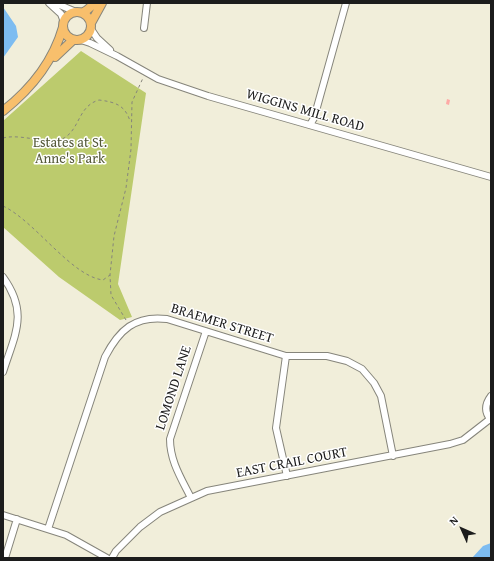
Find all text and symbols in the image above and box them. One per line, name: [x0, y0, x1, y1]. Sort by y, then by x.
street label: WIGGINS MILL ROAD: [244, 86, 366, 136]
park label: Estates at St. Anne's Park: [33, 135, 107, 168]
street label: BRAEMER STREET: [169, 300, 275, 348]
street label: LOMOND LANE: [152, 344, 196, 432]
street label: EAST CRAIL COURT: [235, 444, 349, 482]
north arrow: [442, 509, 482, 549]
text: N: [445, 512, 462, 529]

